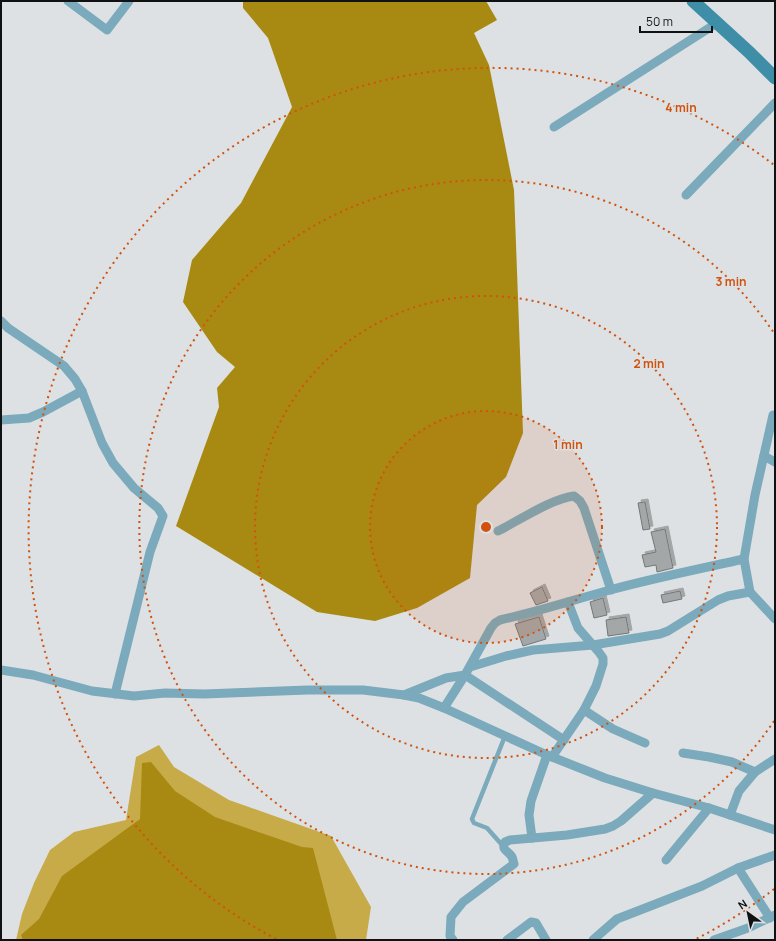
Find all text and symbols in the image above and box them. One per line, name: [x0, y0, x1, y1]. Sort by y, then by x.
scale bar: [640, 8, 712, 34]
text: 50 m: [646, 13, 673, 30]
text: 4 min: [665, 99, 697, 116]
text: 3 min: [715, 273, 747, 290]
text: 2 min: [633, 355, 665, 372]
text: 1 min: [553, 436, 583, 453]
centre of rings: [479, 520, 493, 534]
north arrow: [728, 893, 768, 933]
text: N: [735, 896, 750, 913]

